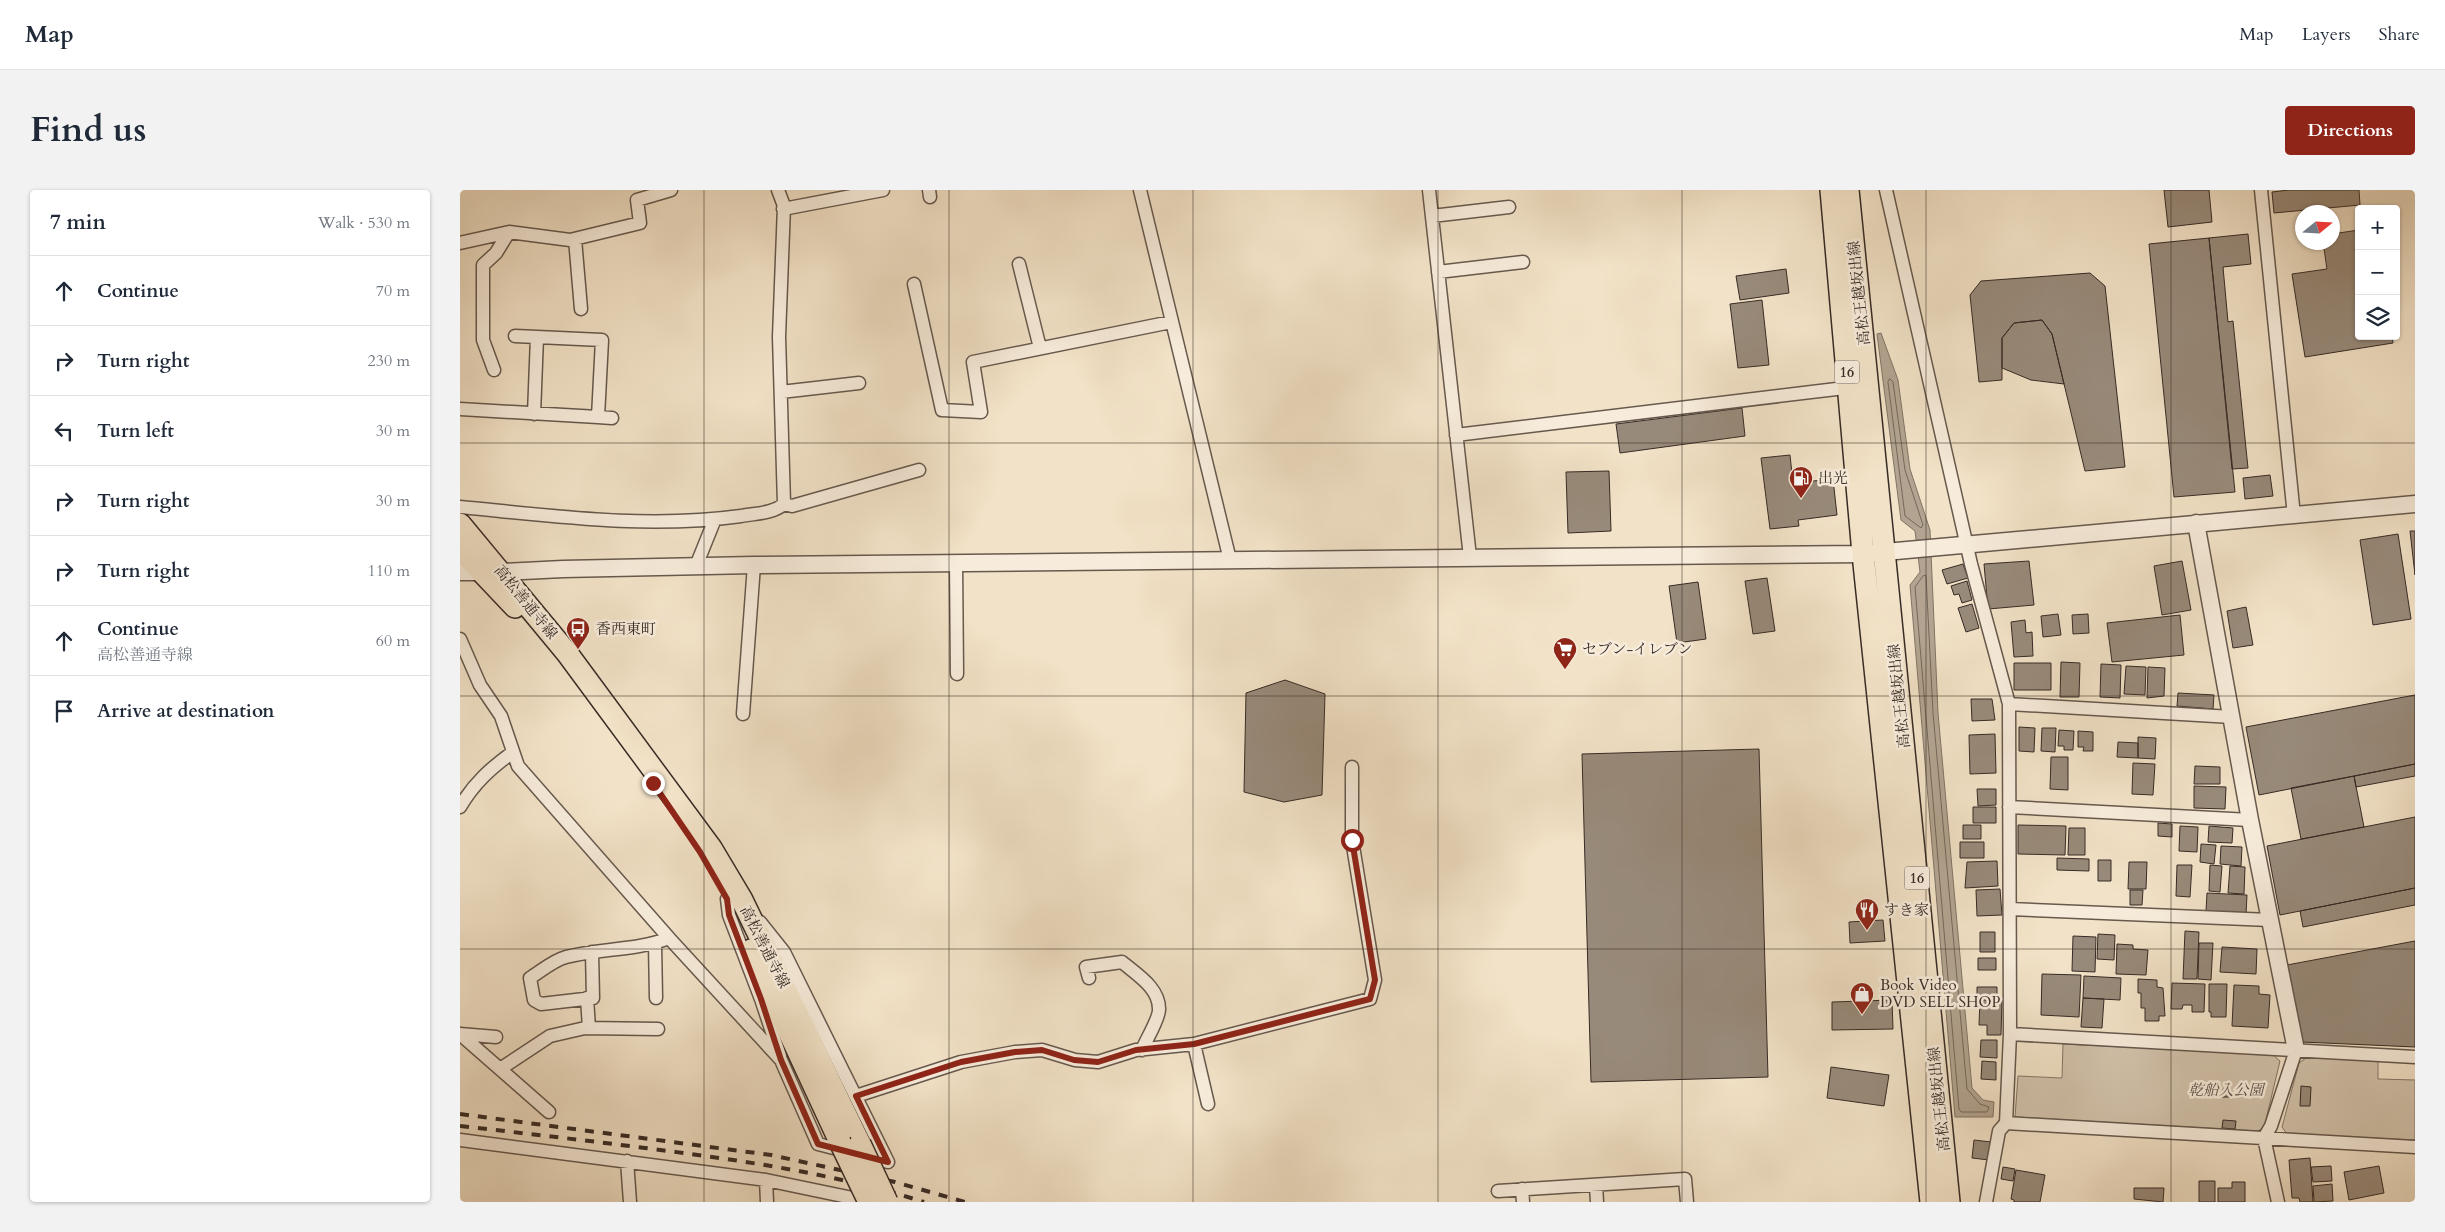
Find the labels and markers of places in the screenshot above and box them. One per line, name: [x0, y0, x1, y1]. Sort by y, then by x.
fuel station icon: 出光: [1788, 465, 1814, 499]
place label: 出光: [1818, 468, 1848, 488]
bus stop icon: 香西東町: [565, 616, 591, 650]
place label: 香西東町: [596, 619, 656, 639]
supermarket icon: セブン-イレブン: [1552, 636, 1578, 670]
place label: セブン-イレブン: [1582, 639, 1693, 659]
restaurant icon: すき家: [1854, 897, 1880, 931]
place label: すき家: [1884, 900, 1929, 920]
place label: Book Video DVD SELL SHOP: [1880, 975, 2000, 1012]
shop icon: Book Video DVD SELL SHOP: [1849, 981, 1875, 1015]

